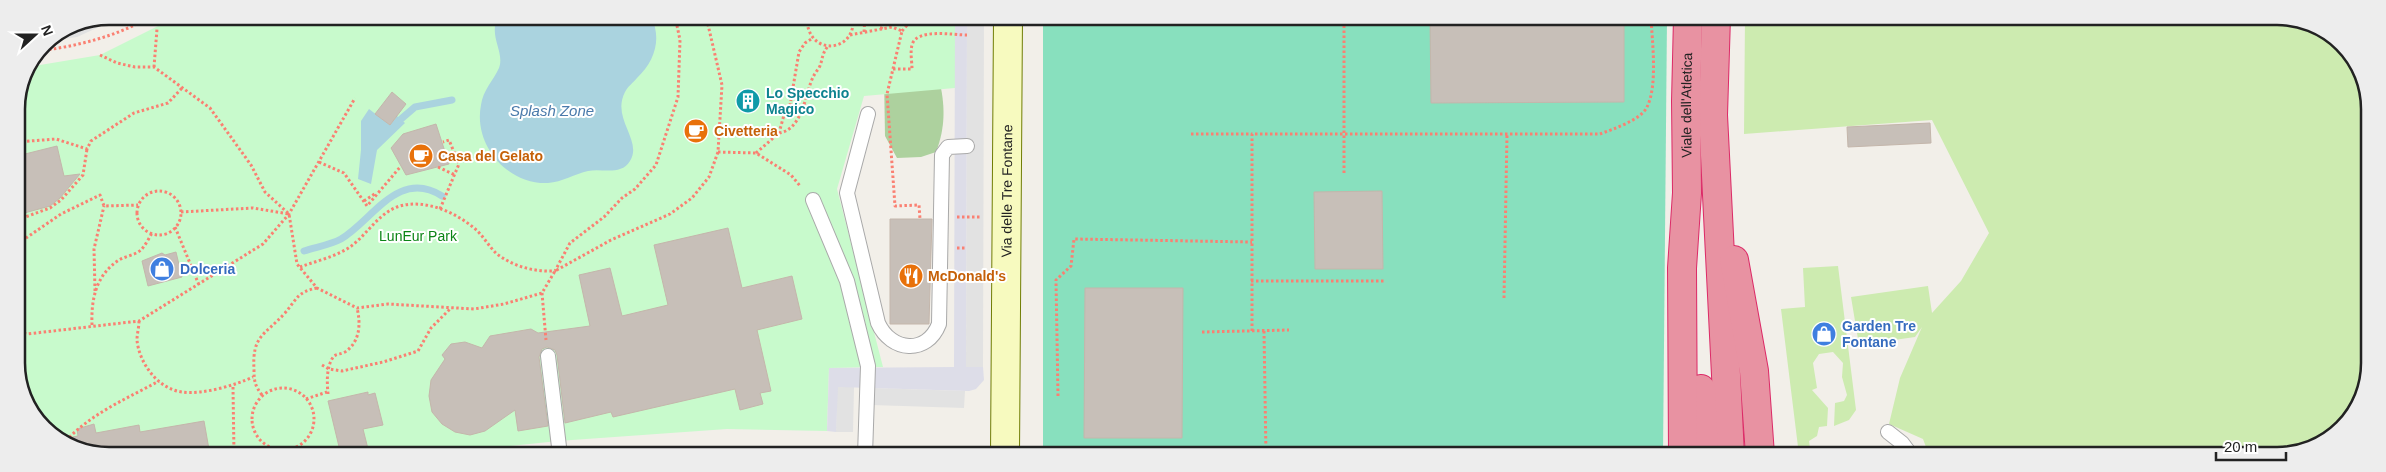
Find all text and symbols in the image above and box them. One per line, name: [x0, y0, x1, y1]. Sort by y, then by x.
north arrow: [10, 10, 60, 60]
text: N: [38, 23, 56, 38]
street label: Viale dell'Atletica: [1678, 52, 1695, 158]
place label: Lo Specchio Magico: [766, 85, 849, 117]
building icon: Lo Specchio Magico: [735, 88, 761, 114]
water label: Splash Zone: [510, 102, 594, 119]
cafe icon: Civetteria: [683, 118, 709, 144]
place label: Civetteria: [714, 123, 778, 139]
street label: Via delle Tre Fontane: [998, 124, 1015, 258]
cafe icon: Casa del Gelato: [408, 143, 434, 169]
place label: Casa del Gelato: [438, 148, 543, 164]
park label: LunEur Park: [379, 228, 458, 244]
shop icon: Dolceria: [149, 256, 175, 282]
place label: Dolceria: [180, 261, 235, 277]
restaurant icon: McDonald's: [898, 263, 924, 289]
place label: McDonald's: [928, 268, 1006, 284]
place label: Garden Tre Fontane: [1842, 318, 1916, 350]
shop icon: Garden Tre Fontane: [1811, 321, 1837, 347]
scale bar: [2216, 430, 2286, 462]
text: 20 m: [2224, 438, 2257, 455]

